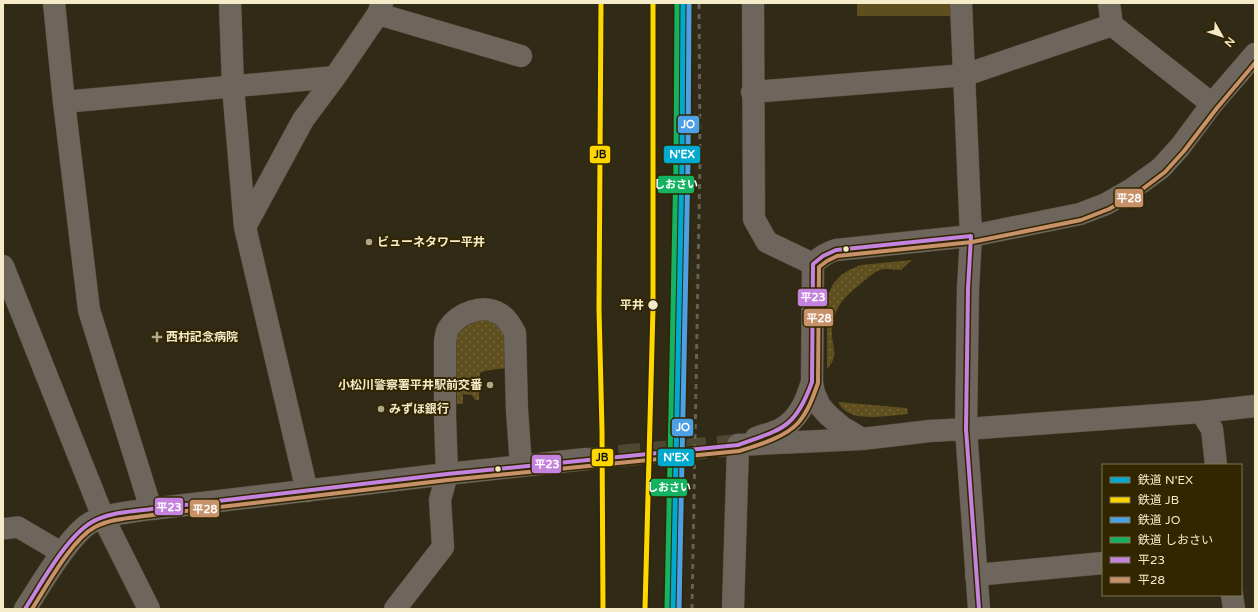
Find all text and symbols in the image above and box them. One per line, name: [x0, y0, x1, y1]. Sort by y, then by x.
north arrow: [1202, 16, 1242, 56]
text: N: [1222, 34, 1237, 50]
line badge: JO: [677, 115, 700, 134]
text: JO: [680, 118, 695, 131]
line badge: JB: [589, 145, 611, 164]
line badge: N'EX: [663, 145, 701, 164]
text: JB: [593, 148, 607, 161]
text: N'EX: [669, 148, 695, 161]
line badge: しおさい: [657, 175, 695, 194]
text: しおさい: [654, 178, 698, 191]
line badge: 平28: [1114, 188, 1144, 208]
text: 平28: [1117, 192, 1141, 205]
place label: ビューネタワー平井: [377, 235, 485, 249]
marker: ビューネタワー平井: [364, 237, 374, 247]
unlabelled marker: [841, 244, 851, 254]
line badge: 平23: [797, 288, 828, 307]
text: 平23: [801, 291, 825, 304]
place label: 平井: [620, 298, 644, 312]
marker: 平井: [646, 298, 660, 312]
line badge: 平28: [803, 308, 834, 327]
text: 平28: [807, 312, 831, 325]
place label: 西村記念病院: [166, 330, 238, 344]
marker: 西村記念病院: [151, 331, 163, 343]
place label: 小松川警察署平井駅前交番: [338, 378, 483, 392]
marker: 小松川警察署平井駅前交番: [485, 380, 495, 390]
place label: みずほ銀行: [389, 402, 449, 416]
marker: みずほ銀行: [376, 404, 386, 414]
line badge: JO: [671, 418, 694, 437]
text: JO: [675, 421, 690, 434]
line badge: JB: [591, 448, 614, 467]
line badge: N'EX: [657, 448, 695, 467]
text: JB: [595, 451, 609, 464]
text: N'EX: [663, 451, 689, 464]
line badge: 平23: [531, 454, 562, 474]
text: 平23: [535, 458, 559, 471]
unlabelled marker: [493, 464, 503, 474]
legend: [1102, 464, 1242, 596]
text: 鉄道 N'EX: [1138, 473, 1193, 487]
line badge: しおさい: [650, 478, 688, 497]
text: しおさい: [647, 481, 691, 494]
text: 鉄道 JB: [1138, 493, 1179, 507]
line badge: 平23: [154, 497, 184, 516]
line badge: 平28: [189, 499, 220, 518]
text: 平23: [157, 501, 181, 514]
text: 平28: [193, 503, 217, 516]
text: 鉄道 JO: [1138, 513, 1181, 527]
text: 鉄道 しおさい: [1138, 533, 1213, 547]
text: 平23: [1138, 553, 1165, 567]
text: 平28: [1138, 573, 1165, 587]

